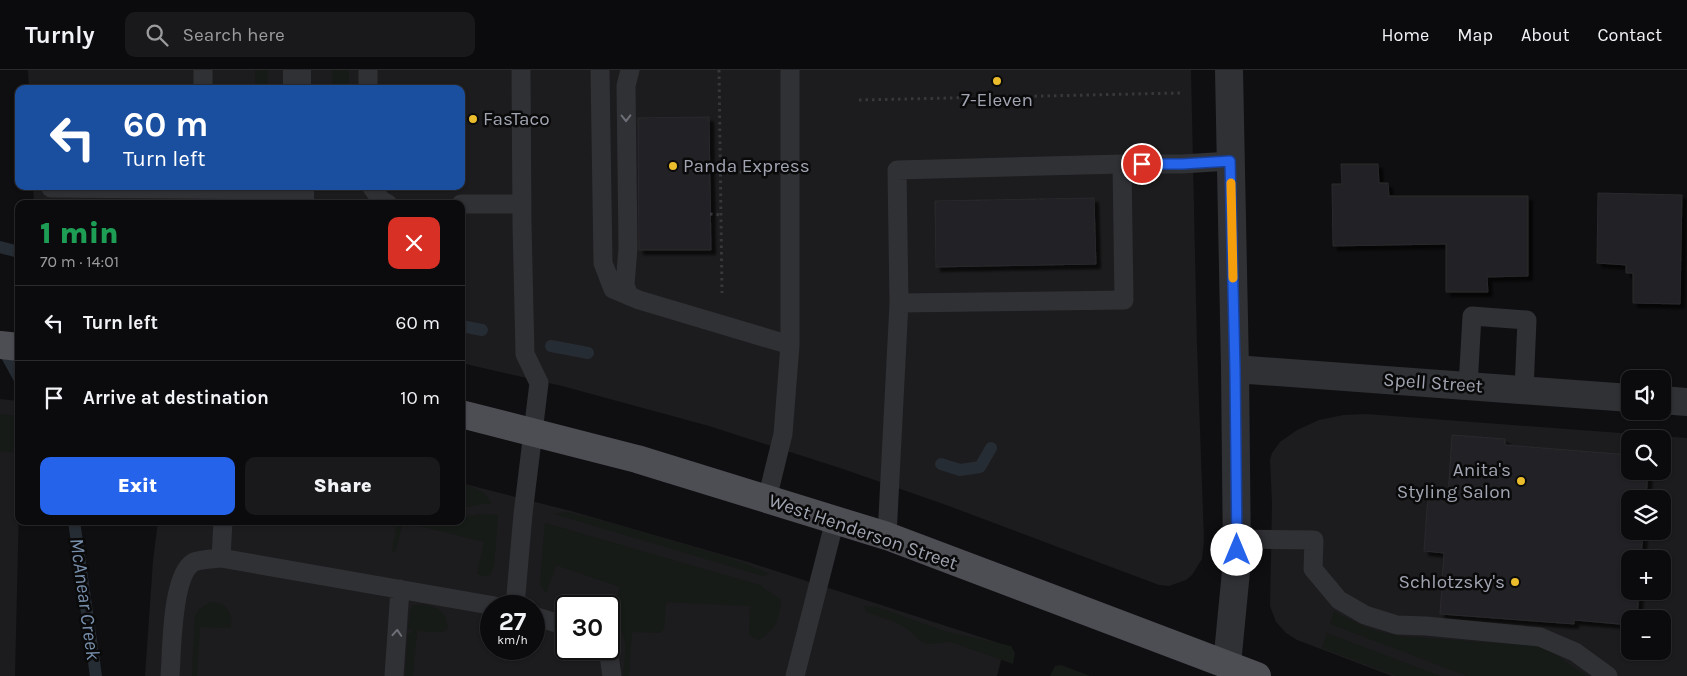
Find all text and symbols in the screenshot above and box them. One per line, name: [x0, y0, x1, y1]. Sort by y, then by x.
search box: [125, 12, 475, 57]
text: Turnly: [25, 21, 95, 49]
icon: search: [143, 21, 171, 49]
text: Search here: [183, 24, 285, 46]
text: Home: [1381, 24, 1429, 46]
text: Map: [1457, 24, 1493, 46]
text: About: [1521, 24, 1570, 46]
text: Contact: [1598, 24, 1662, 46]
marker: 7-Eleven: [991, 75, 1003, 87]
place label: 7-Eleven: [961, 89, 1033, 111]
text: 60 m: [123, 104, 208, 145]
icon: left: [40, 105, 105, 170]
place label: FasTaco: [483, 108, 550, 130]
marker: FasTaco: [467, 113, 479, 125]
one-way arrow: [621, 114, 631, 122]
pin: [1121, 143, 1163, 185]
text: Turn left: [123, 146, 206, 172]
icon: arrive: [1128, 150, 1156, 178]
place label: Panda Express: [683, 155, 810, 177]
marker: Panda Express: [667, 160, 679, 172]
text: 1 min: [40, 215, 119, 251]
button: close: [388, 217, 440, 269]
text: 70 m · 14:01: [40, 252, 119, 271]
icon: left: [40, 309, 68, 337]
text: Turn left: [83, 312, 158, 334]
text: 60 m: [396, 312, 440, 334]
street label: Spell Street: [1383, 369, 1483, 397]
map controls: [1621, 370, 1671, 660]
button: sound: [1621, 370, 1671, 420]
icon: arrive: [40, 384, 68, 412]
text: Arrive at destination: [83, 387, 269, 409]
text: 10 m: [400, 387, 440, 409]
button: search: [1621, 430, 1671, 480]
button: Exit: [40, 457, 235, 515]
button: Share: [245, 457, 440, 515]
place label: Anita's Styling Salon: [1397, 459, 1511, 503]
marker: Anita's Styling Salon: [1515, 475, 1527, 487]
street label: West Henderson Street: [766, 489, 960, 575]
button: layers: [1621, 490, 1671, 540]
position arrow: [1210, 523, 1262, 575]
water label: McAnear Creek: [65, 537, 105, 662]
button: +: [1621, 550, 1671, 600]
place label: Schlotzsky's: [1399, 571, 1505, 593]
marker: Schlotzsky's: [1509, 576, 1521, 588]
speed limit sign: 30: [555, 595, 620, 660]
text: 27: [499, 607, 526, 636]
button: −: [1621, 610, 1671, 660]
one-way arrow: [391, 628, 402, 636]
text: km/h: [497, 633, 528, 647]

